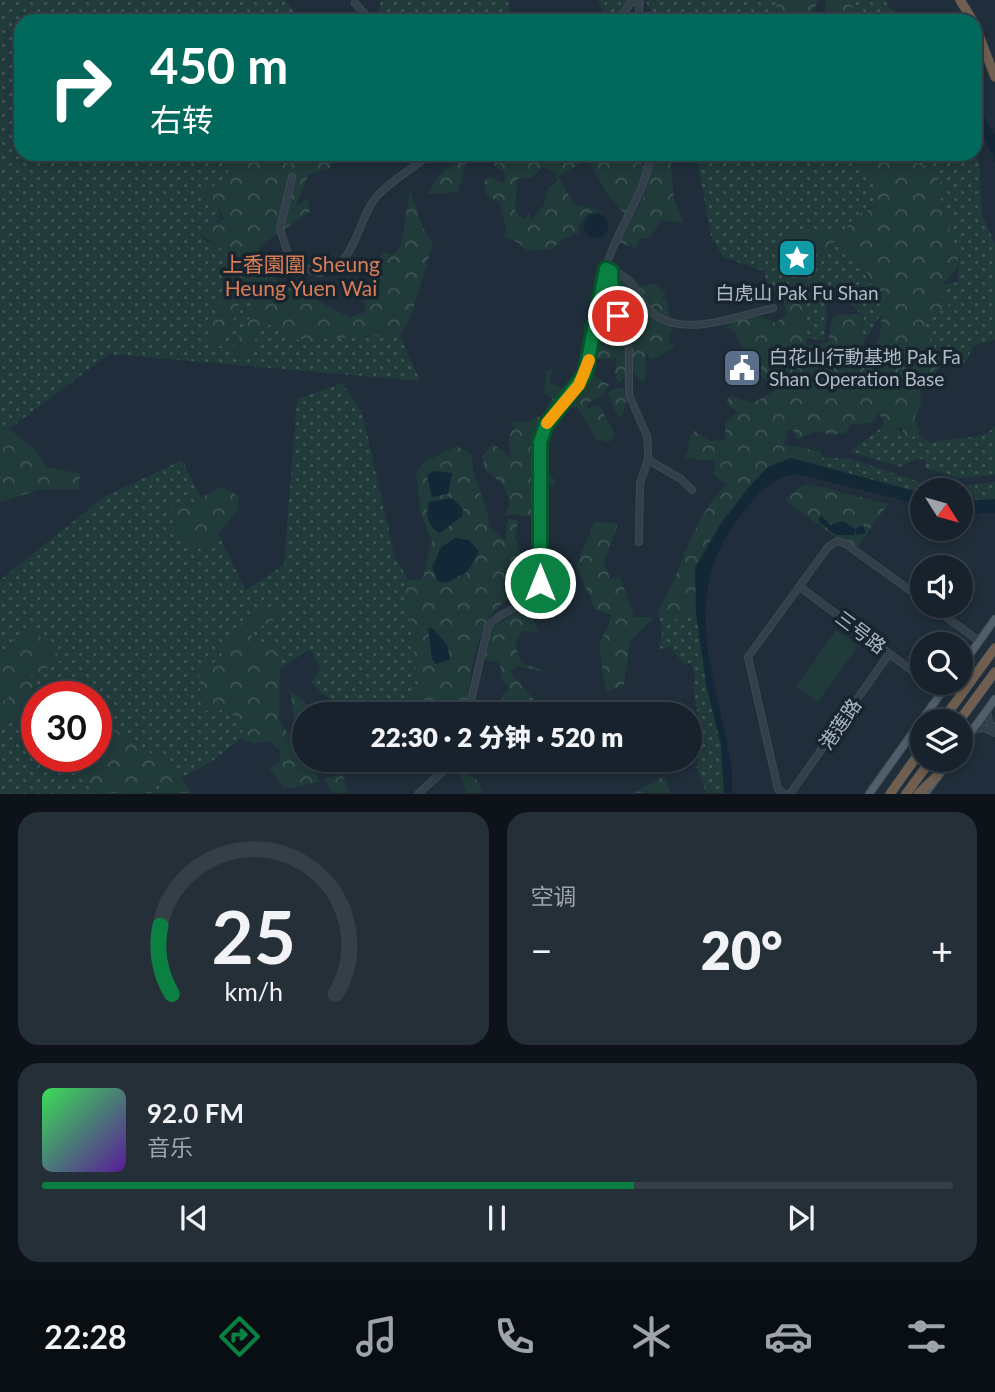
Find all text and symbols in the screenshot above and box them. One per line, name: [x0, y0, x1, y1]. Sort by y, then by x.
text: 450 m: [150, 36, 288, 94]
icon: right: [35, 42, 126, 133]
text: 右转: [150, 100, 214, 139]
place icon: 白虎山 Pak Fu Shan: [776, 237, 818, 279]
district label: 上香園圍 Sheung Heung Yuen Wai: [222, 251, 380, 300]
place label: 白虎山 Pak Fu Shan: [715, 281, 879, 304]
pin: [588, 286, 648, 346]
icon: arrive: [599, 297, 637, 335]
place label: 白花山行動基地 Pak Fa Shan Operation Base: [769, 345, 961, 390]
public building icon: 白花山行動基地 Pak Fa Shan Operation Base: [721, 347, 763, 389]
north arrow: [910, 478, 973, 541]
map controls: [910, 478, 973, 772]
position arrow: [503, 546, 577, 620]
button: sound: [910, 555, 973, 618]
street label: 三号路: [832, 605, 891, 658]
button: search: [910, 632, 973, 695]
speed limit sign: 30: [21, 681, 112, 772]
street label: 港莲路: [814, 694, 865, 754]
button: layers: [910, 709, 973, 772]
text: 22:30 · 2 分钟 · 520 m: [371, 721, 623, 753]
text: 空调: [531, 882, 577, 910]
text: 25: [211, 893, 295, 981]
text: 20°: [701, 919, 783, 981]
text: −: [531, 927, 553, 973]
text: +: [931, 927, 953, 973]
text: km/h: [224, 976, 283, 1006]
text: 92.0 FM: [147, 1097, 244, 1129]
text: 音乐: [147, 1133, 193, 1161]
icon: previous: [175, 1199, 213, 1237]
icon: pause: [478, 1199, 516, 1237]
icon: next: [782, 1199, 820, 1237]
icon: directions: [215, 1312, 264, 1361]
icon: music: [352, 1312, 401, 1361]
icon: phone: [490, 1312, 539, 1361]
icon: climate: [627, 1312, 676, 1361]
icon: car: [764, 1312, 813, 1361]
icon: filters: [902, 1312, 951, 1361]
text: 22:28: [44, 1317, 127, 1356]

